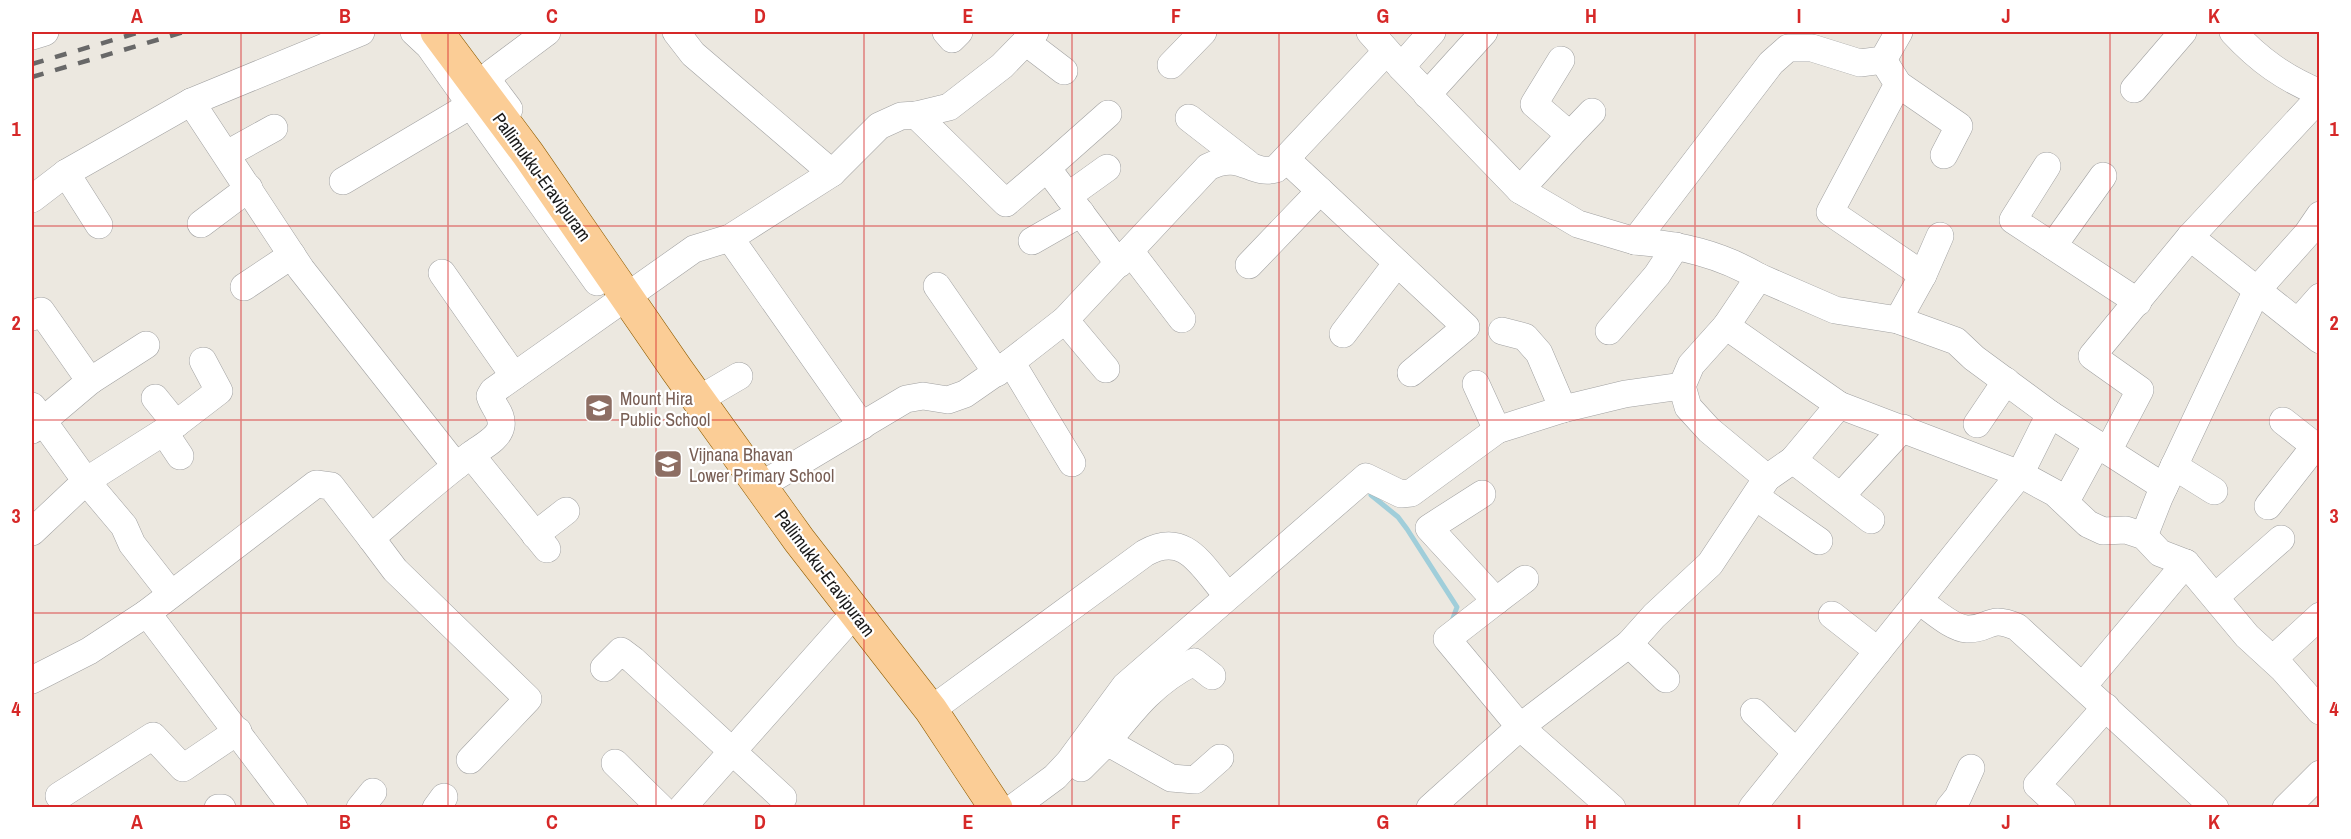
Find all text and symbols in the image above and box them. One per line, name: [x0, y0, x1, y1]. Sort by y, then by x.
text: A: [131, 2, 143, 29]
text: B: [339, 2, 351, 29]
text: C: [546, 2, 558, 29]
text: D: [754, 2, 766, 29]
text: E: [963, 2, 974, 29]
text: F: [1171, 2, 1181, 29]
text: G: [1377, 2, 1389, 29]
text: H: [1585, 2, 1597, 29]
text: I: [1797, 2, 1801, 29]
text: J: [2001, 2, 2011, 29]
text: K: [2208, 2, 2220, 29]
street label: Pallimukku-Eravipuram: [487, 108, 597, 246]
text: 1: [11, 115, 21, 142]
text: 1: [2329, 115, 2339, 142]
text: 2: [11, 309, 21, 336]
text: 2: [2329, 309, 2339, 336]
place label: Mount Hira Public School: [620, 386, 710, 432]
school or university icon: Mount Hira Public School: [583, 392, 615, 424]
place label: Vijnana Bhavan Lower Primary School: [689, 442, 834, 488]
school or university icon: Vijnana Bhavan Lower Primary School: [652, 448, 684, 480]
text: 3: [11, 502, 21, 529]
text: 3: [2329, 502, 2339, 529]
street label: Pallimukku-Eravipuram: [769, 504, 881, 642]
text: 4: [11, 695, 21, 722]
text: 4: [2329, 695, 2339, 722]
text: A: [131, 808, 143, 835]
text: B: [339, 808, 351, 835]
text: C: [546, 808, 558, 835]
text: D: [754, 808, 766, 835]
text: E: [963, 808, 974, 835]
text: F: [1171, 808, 1181, 835]
text: G: [1377, 808, 1389, 835]
text: H: [1585, 808, 1597, 835]
text: I: [1797, 808, 1801, 835]
text: J: [2001, 808, 2011, 835]
text: K: [2208, 808, 2220, 835]

